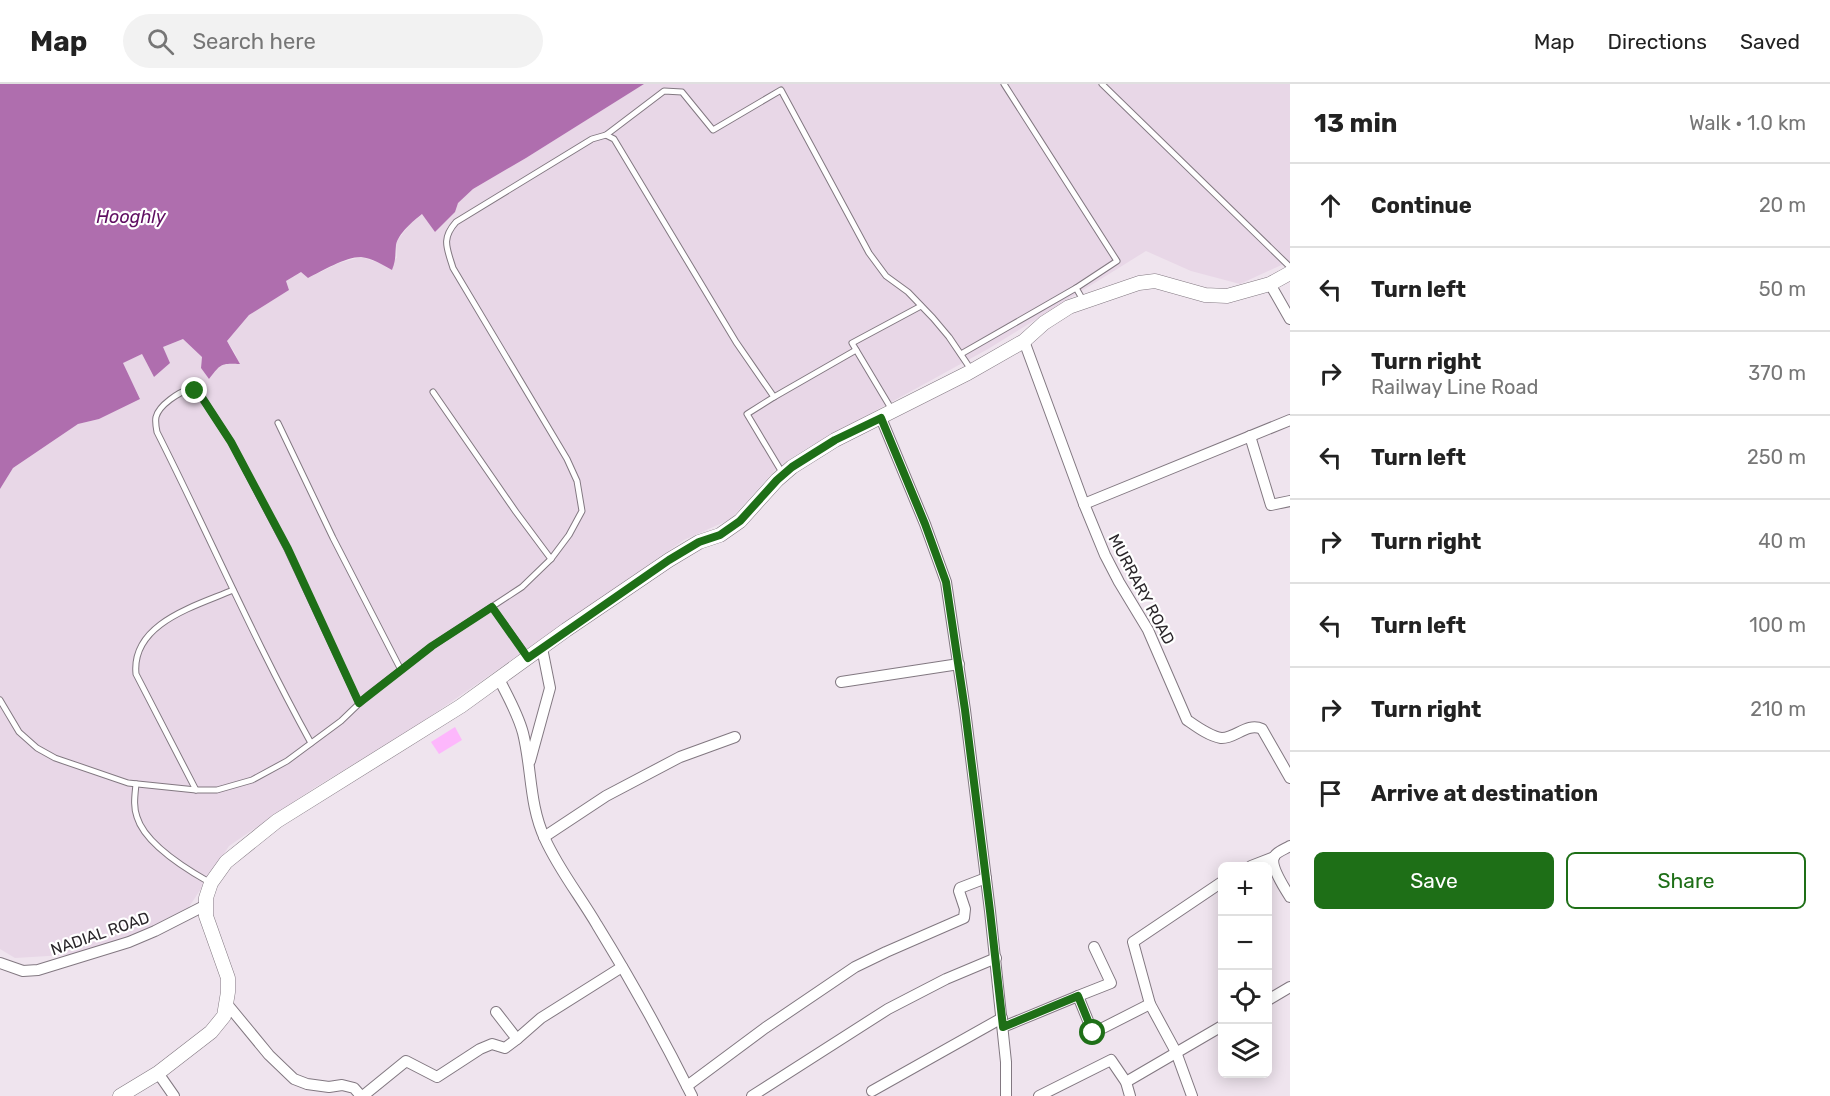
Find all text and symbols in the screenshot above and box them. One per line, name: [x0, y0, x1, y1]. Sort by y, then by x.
search box: [123, 14, 543, 68]
text: Map: [30, 25, 87, 58]
icon: search: [144, 25, 177, 58]
text: Search here: [192, 28, 316, 55]
text: Map: [1534, 29, 1575, 54]
text: Directions: [1608, 29, 1707, 54]
text: Saved: [1740, 29, 1800, 54]
text: 13 min: [1314, 108, 1398, 139]
text: Walk · 1.0 km: [1689, 111, 1806, 135]
icon: ahead: [1314, 189, 1347, 222]
text: Continue: [1371, 192, 1472, 219]
text: 20 m: [1759, 193, 1806, 217]
water label: Hooghly: [96, 206, 167, 228]
icon: left: [1314, 273, 1347, 306]
text: Turn left: [1371, 276, 1466, 303]
text: 50 m: [1759, 277, 1806, 301]
text: Turn right: [1371, 348, 1481, 375]
icon: right: [1314, 357, 1347, 390]
text: 370 m: [1748, 361, 1806, 385]
text: Railway Line Road: [1371, 375, 1539, 399]
route end: [181, 377, 207, 403]
icon: left: [1314, 441, 1347, 474]
text: Turn left: [1371, 444, 1466, 471]
text: 250 m: [1747, 445, 1806, 469]
icon: right: [1314, 525, 1347, 558]
text: Turn right: [1371, 528, 1481, 555]
text: 40 m: [1758, 529, 1806, 553]
street label: MURRARY ROAD: [1104, 531, 1179, 648]
icon: left: [1314, 609, 1347, 642]
text: Turn left: [1371, 612, 1466, 639]
text: 100 m: [1749, 613, 1806, 637]
icon: right: [1314, 693, 1347, 726]
text: Turn right: [1371, 696, 1481, 723]
text: 210 m: [1750, 697, 1806, 721]
icon: arrive: [1314, 777, 1347, 810]
text: Arrive at destination: [1371, 780, 1598, 807]
button: Save: [1314, 852, 1554, 909]
button: Share: [1566, 852, 1806, 909]
map controls: [1218, 862, 1272, 1078]
button: +: [1218, 862, 1272, 916]
street label: NADIAL ROAD: [48, 908, 152, 959]
button: −: [1218, 916, 1272, 970]
button: locate: [1218, 970, 1272, 1024]
route start: [1079, 1019, 1105, 1045]
button: layers: [1218, 1024, 1272, 1078]

